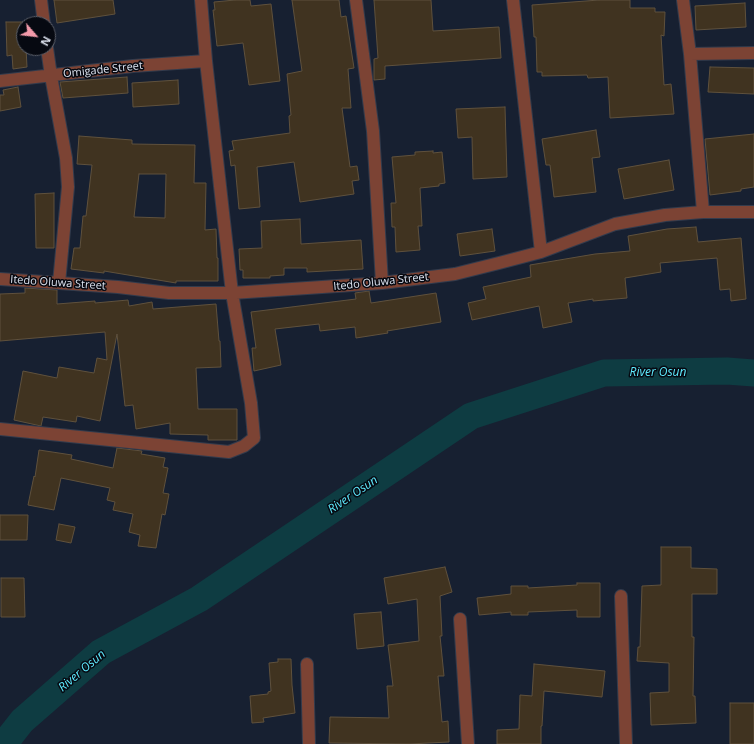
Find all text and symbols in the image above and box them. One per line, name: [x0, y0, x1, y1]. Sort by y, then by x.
north arrow: [16, 16, 56, 56]
text: N: [37, 34, 55, 49]
street label: Omigade Street: [62, 59, 144, 81]
street label: Itedo Oluwa Street: [333, 270, 429, 294]
street label: Itedo Oluwa Street: [10, 273, 106, 293]
water label: River Osun: [630, 366, 686, 380]
water label: River Osun: [325, 473, 381, 517]
water label: River Osun: [56, 647, 108, 695]

